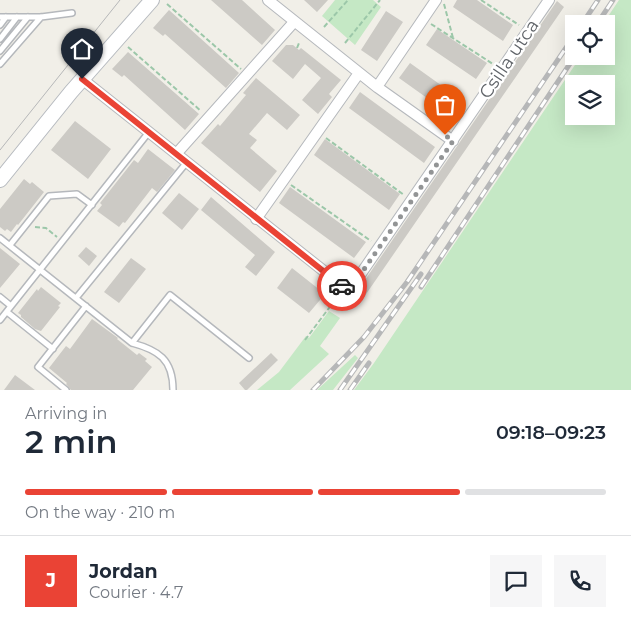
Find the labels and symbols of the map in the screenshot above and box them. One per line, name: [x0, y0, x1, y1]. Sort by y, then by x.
street label: Csilla utca: [474, 15, 544, 103]
pin: [61, 28, 103, 79]
pin: [424, 84, 466, 135]
courier: [317, 261, 367, 311]

